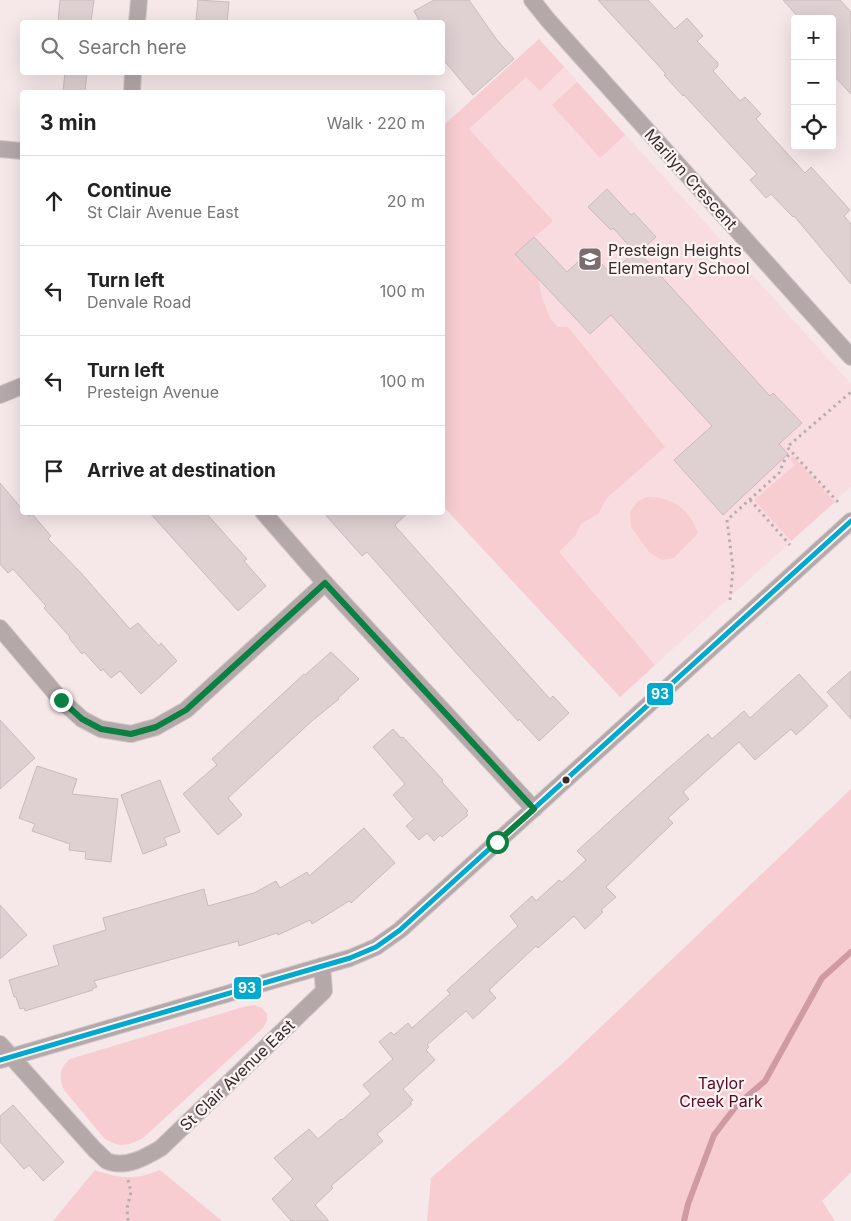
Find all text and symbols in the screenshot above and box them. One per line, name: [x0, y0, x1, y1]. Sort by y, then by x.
map controls: [791, 15, 836, 150]
button: +: [791, 15, 836, 60]
search box: [20, 20, 445, 75]
icon: search: [38, 34, 66, 62]
text: Search here: [78, 36, 187, 59]
button: −: [791, 60, 836, 105]
button: locate: [791, 105, 836, 150]
text: 3 min: [40, 110, 96, 135]
text: Walk · 220 m: [327, 113, 425, 133]
street label: Marilyn Crescent: [640, 124, 742, 234]
text: Continue: [87, 179, 172, 202]
icon: ahead: [40, 187, 68, 215]
text: 20 m: [387, 191, 425, 211]
text: St Clair Avenue East: [87, 202, 239, 222]
place label: Presteign Heights Elementary School: [608, 240, 750, 278]
school or university icon: Presteign Heights Elementary School: [577, 246, 603, 272]
text: Turn left: [87, 269, 165, 292]
icon: left: [40, 277, 68, 305]
text: 100 m: [380, 281, 425, 301]
text: Denvale Road: [87, 292, 191, 312]
text: Turn left: [87, 359, 165, 382]
icon: left: [40, 367, 68, 395]
text: 100 m: [380, 371, 425, 391]
text: Presteign Avenue: [87, 382, 219, 402]
icon: arrive: [40, 457, 68, 485]
text: Arrive at destination: [87, 459, 276, 482]
line badge: 93: [646, 682, 674, 706]
text: 93: [651, 685, 669, 702]
route end: [50, 689, 73, 712]
unlabelled marker: [561, 775, 571, 785]
route start: [486, 831, 509, 854]
line badge: 93: [233, 976, 262, 1000]
text: 93: [238, 979, 256, 996]
street label: St Clair Avenue East: [175, 1015, 299, 1135]
park label: Taylor Creek Park: [679, 1073, 763, 1111]

